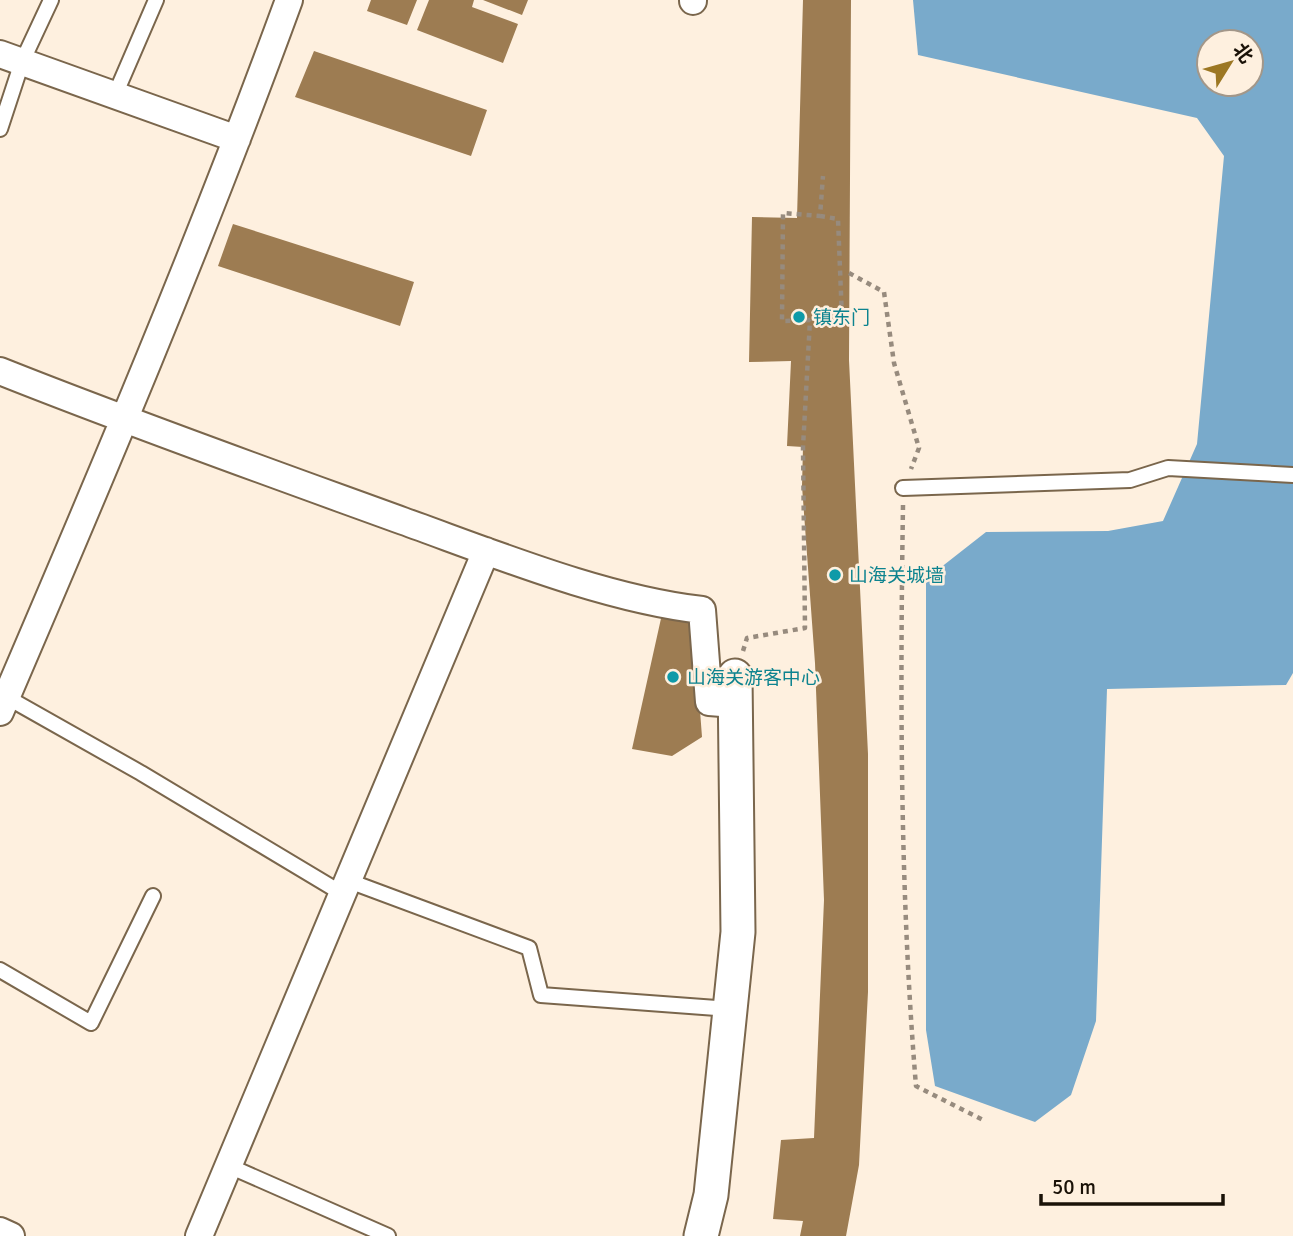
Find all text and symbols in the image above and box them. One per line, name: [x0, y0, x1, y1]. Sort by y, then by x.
north arrow: [1195, 28, 1265, 98]
text: 北: [1227, 39, 1258, 68]
place label: 镇东门: [813, 306, 870, 330]
marker: 镇东门: [791, 309, 807, 325]
place label: 山海关城墙: [849, 564, 944, 588]
marker: 山海关城墙: [827, 567, 843, 583]
place label: 山海关游客中心: [687, 666, 820, 690]
marker: 山海关游客中心: [665, 669, 681, 685]
scale bar: [1041, 1162, 1223, 1206]
text: 50 m: [1052, 1174, 1096, 1200]

